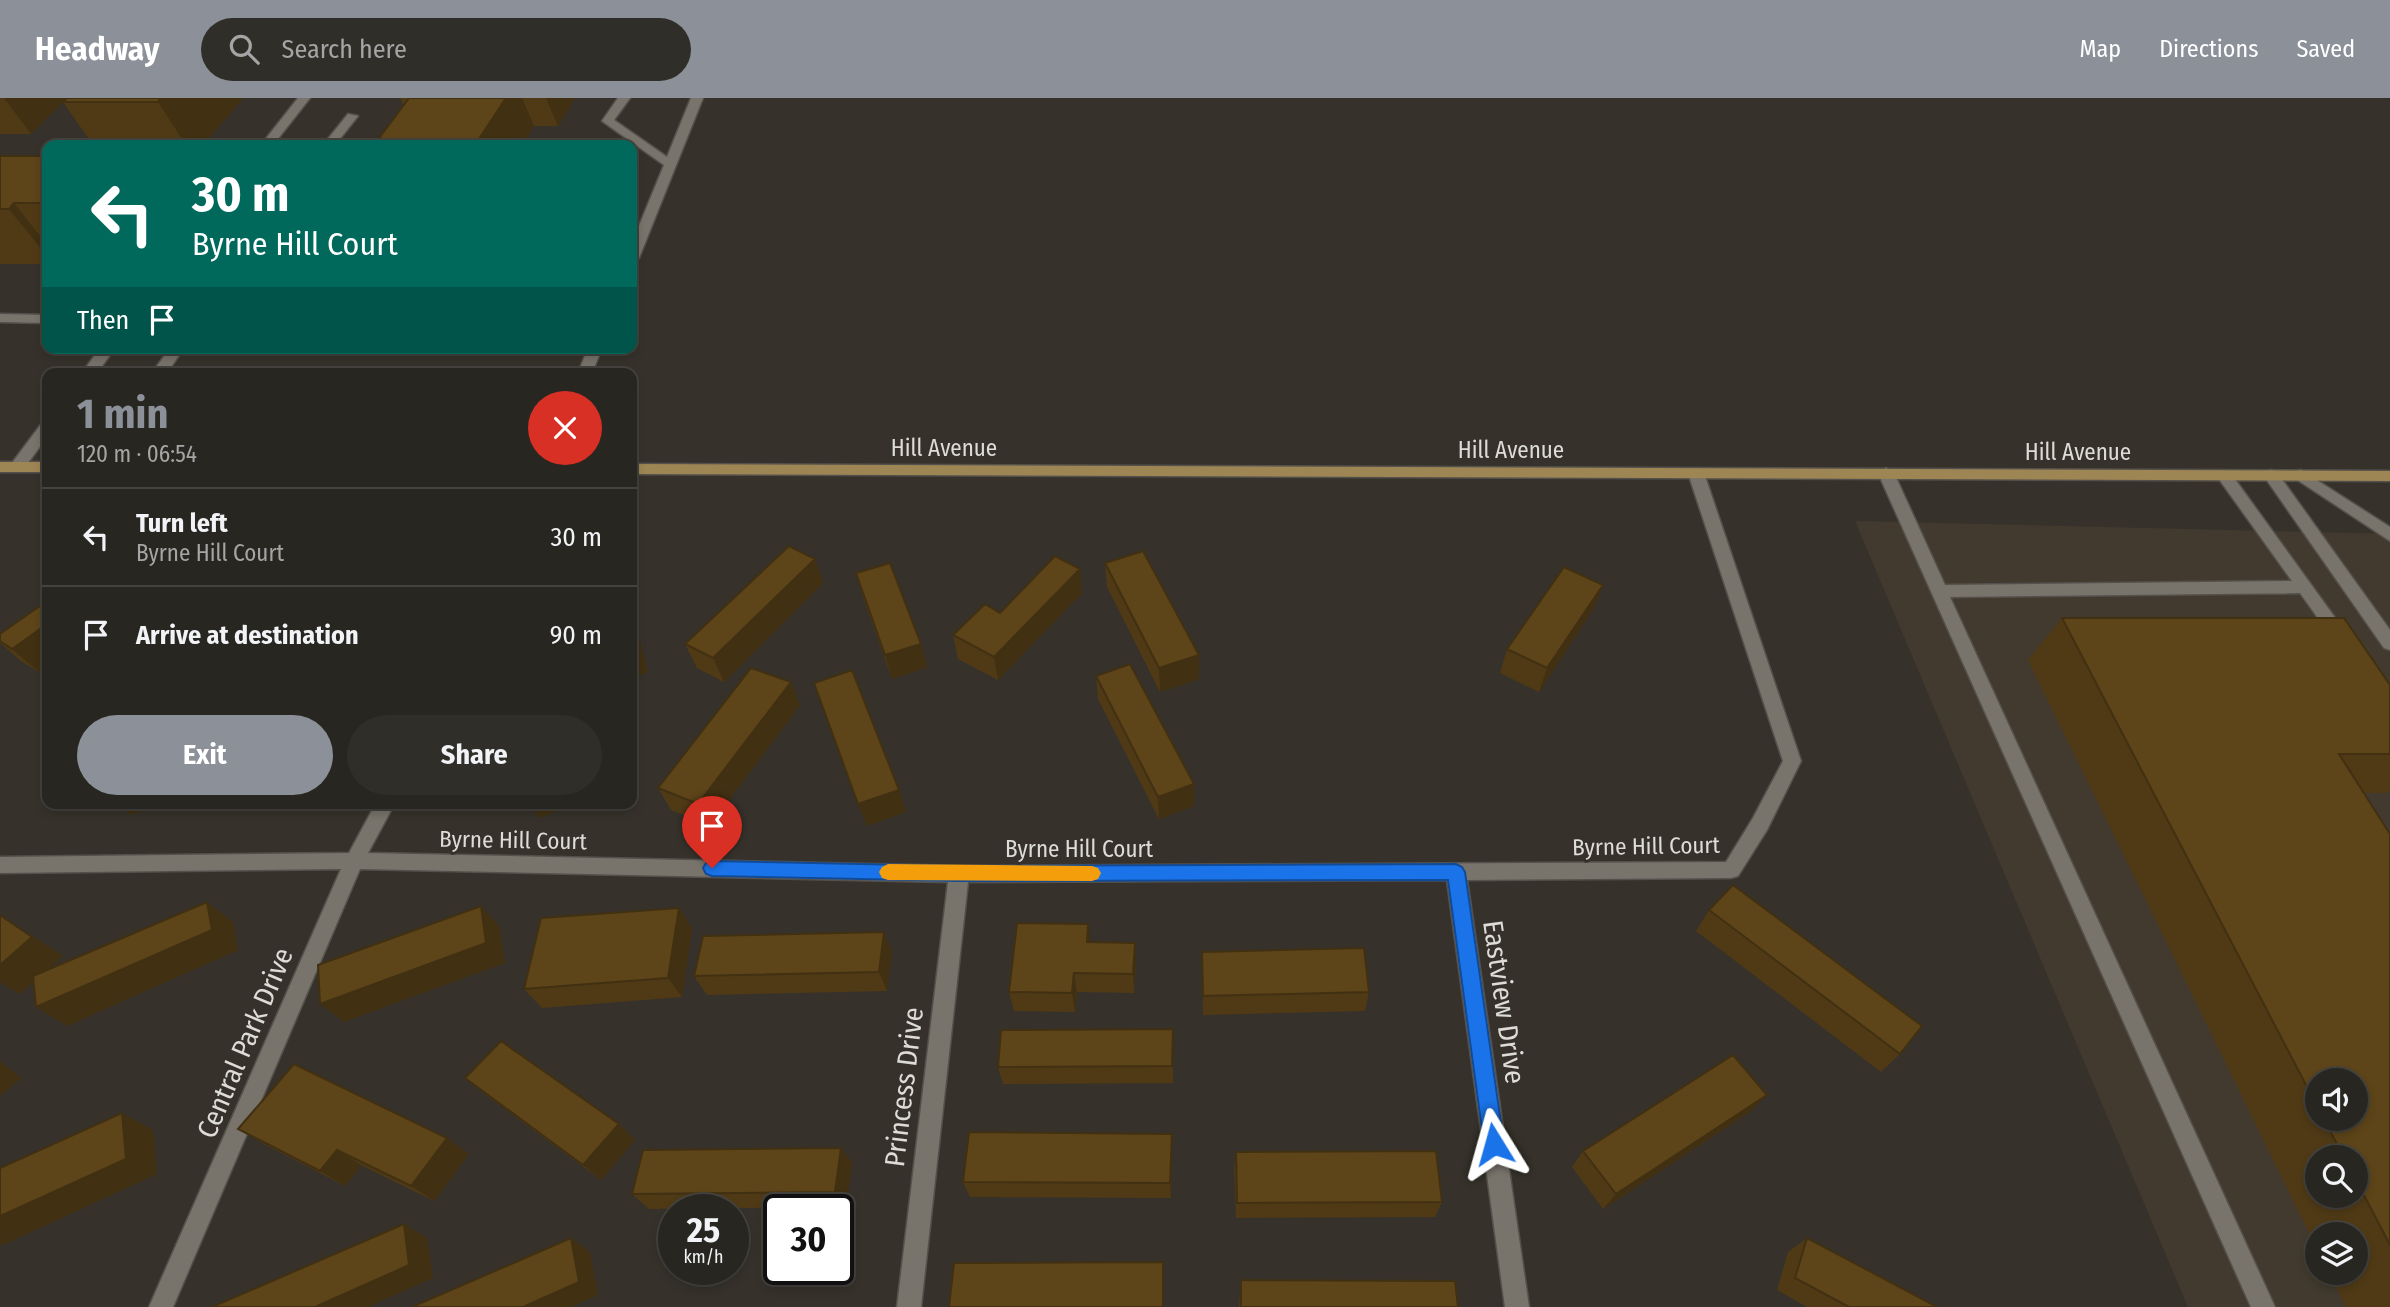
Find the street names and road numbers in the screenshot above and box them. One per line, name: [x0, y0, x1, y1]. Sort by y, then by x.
street label: Hill Avenue: [891, 434, 997, 462]
street label: Hill Avenue: [1458, 436, 1564, 464]
street label: Hill Avenue: [2025, 438, 2131, 466]
street label: Byrne Hill Court: [439, 825, 588, 855]
street label: Byrne Hill Court: [1572, 831, 1721, 861]
street label: Byrne Hill Court: [1005, 835, 1153, 863]
street label: Eastview Drive: [1476, 918, 1532, 1086]
street label: Central Park Drive: [190, 943, 300, 1143]
street label: Princess Drive: [878, 1005, 930, 1169]

